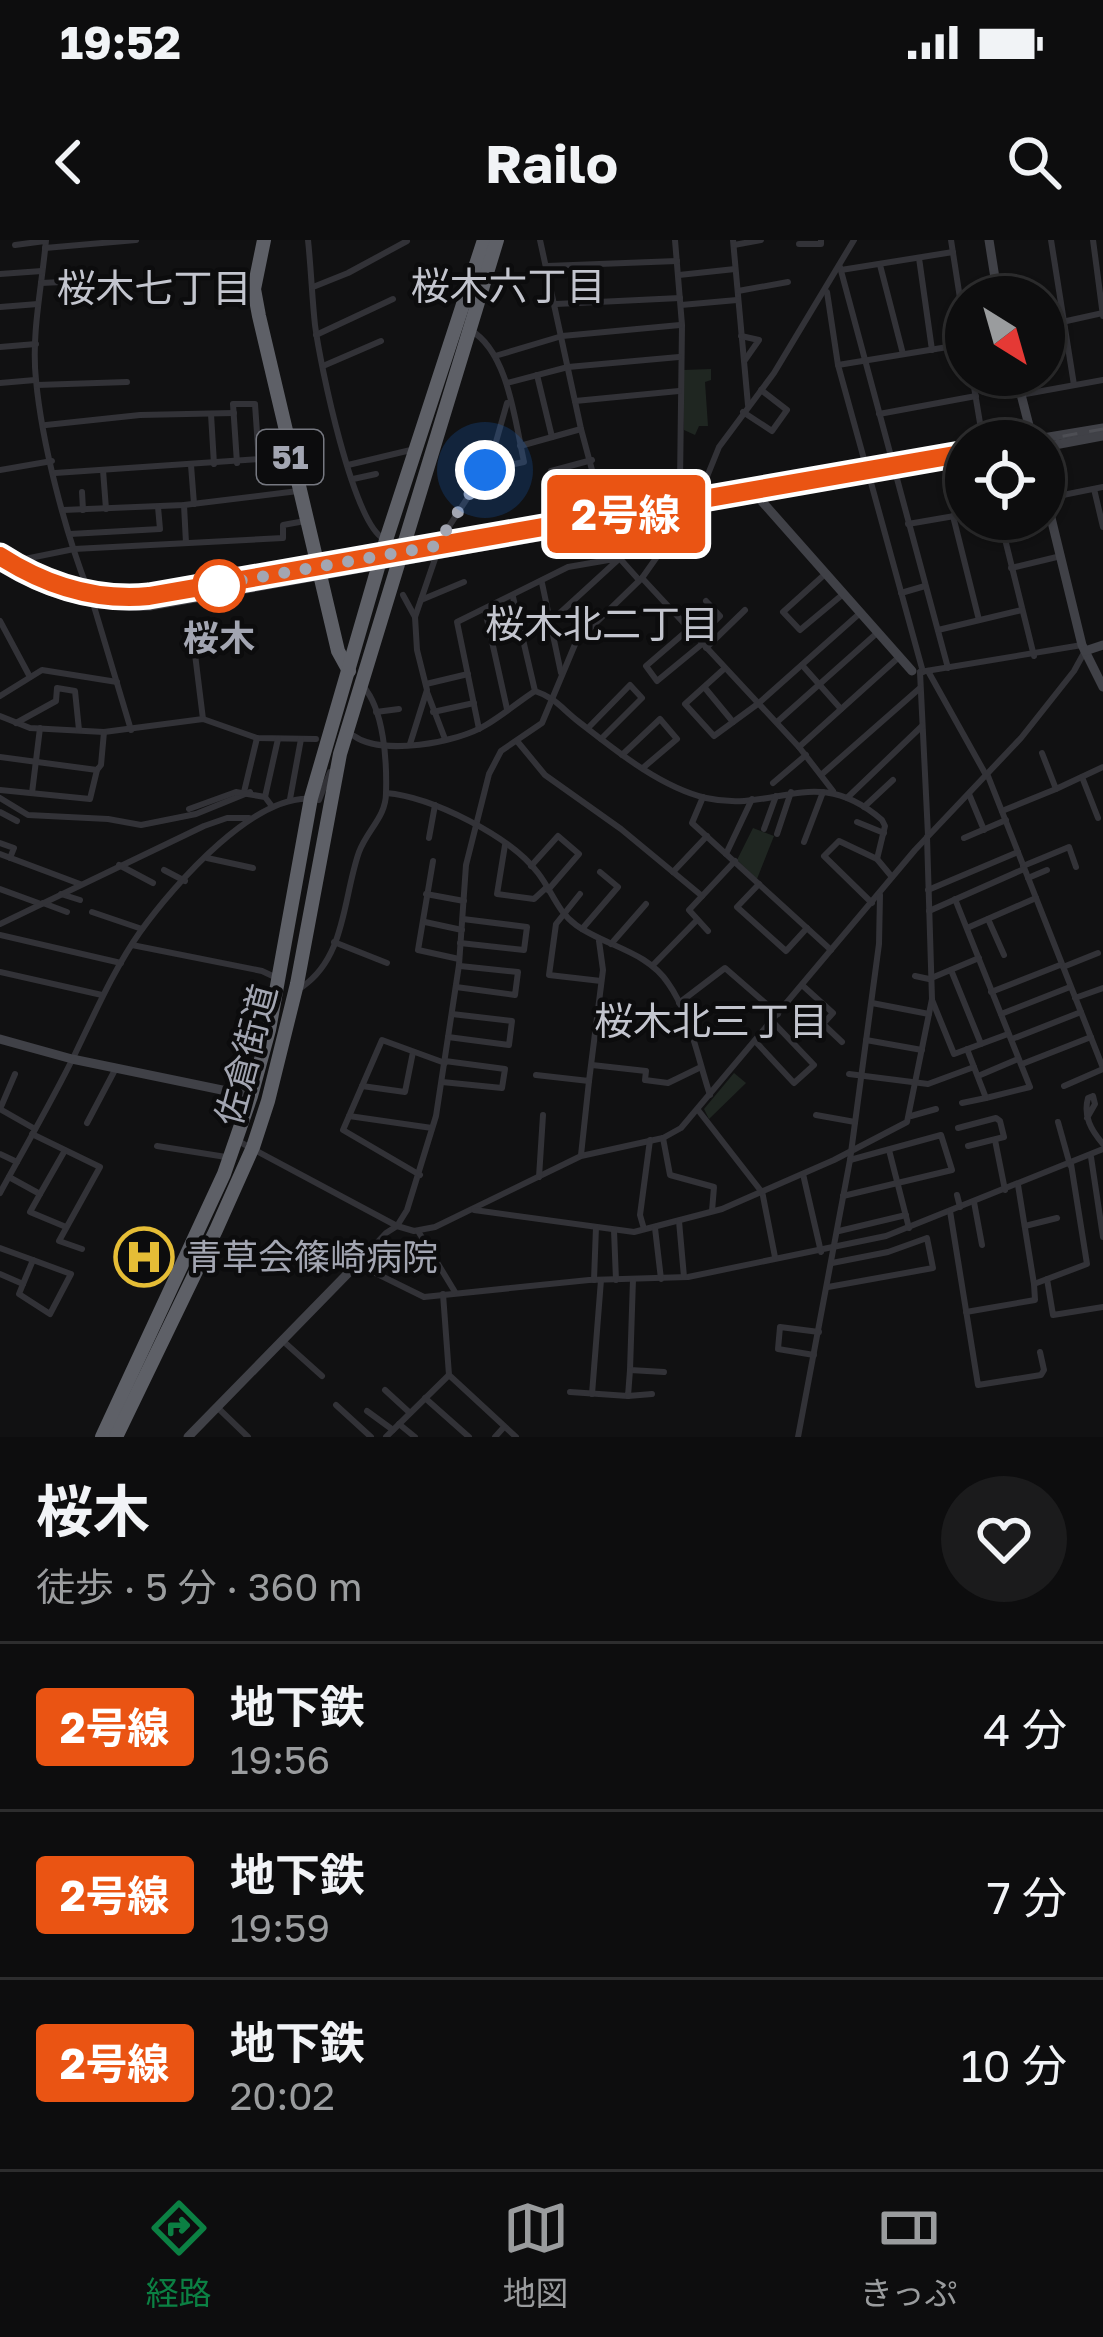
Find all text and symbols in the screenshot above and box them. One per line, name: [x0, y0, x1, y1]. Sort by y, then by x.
text: 19:52: [60, 15, 181, 69]
icon: back: [36, 129, 102, 195]
icon: search: [1001, 129, 1067, 195]
text: Railo: [485, 130, 618, 195]
district label: 桜木六丁目: [410, 262, 606, 309]
district label: 桜木七丁目: [56, 264, 252, 311]
north arrow: [945, 276, 1065, 396]
map controls: [945, 276, 1065, 540]
button: locate: [945, 420, 1065, 540]
road number: 51: [257, 430, 323, 484]
your location: [455, 440, 515, 500]
line badge: 2号線: [557, 475, 695, 553]
text: 2号線: [571, 489, 681, 539]
marker: 桜木: [194, 561, 244, 611]
district label: 桜木北二丁目: [485, 600, 719, 647]
place label: 桜木: [183, 616, 255, 659]
street label: 佐倉街道: [206, 980, 285, 1130]
district label: 桜木北三丁目: [594, 997, 828, 1044]
hospital icon: 青草会篠崎病院: [113, 1226, 175, 1288]
place label: 青草会篠崎病院: [186, 1235, 438, 1278]
text: 桜木: [36, 1476, 150, 1545]
button: heart: [941, 1476, 1067, 1602]
text: 徒歩 · 5 分 · 360 m: [36, 1563, 363, 1610]
text: 地下鉄: [230, 1679, 365, 1733]
text: 2号線: [60, 1702, 170, 1752]
text: 4 分: [983, 1702, 1067, 1756]
text: 19:56: [230, 1736, 330, 1783]
text: 地下鉄: [230, 1847, 365, 1901]
text: 2号線: [60, 1870, 170, 1920]
text: 7 分: [987, 1870, 1067, 1924]
text: 19:59: [230, 1904, 330, 1951]
text: 地下鉄: [230, 2015, 365, 2069]
text: 2号線: [60, 2038, 170, 2088]
text: 10 分: [961, 2038, 1067, 2092]
text: 20:02: [230, 2072, 335, 2119]
tab: 経路: [146, 2195, 212, 2315]
tab: 地図: [503, 2195, 569, 2315]
tab: きっぷ: [860, 2195, 957, 2315]

